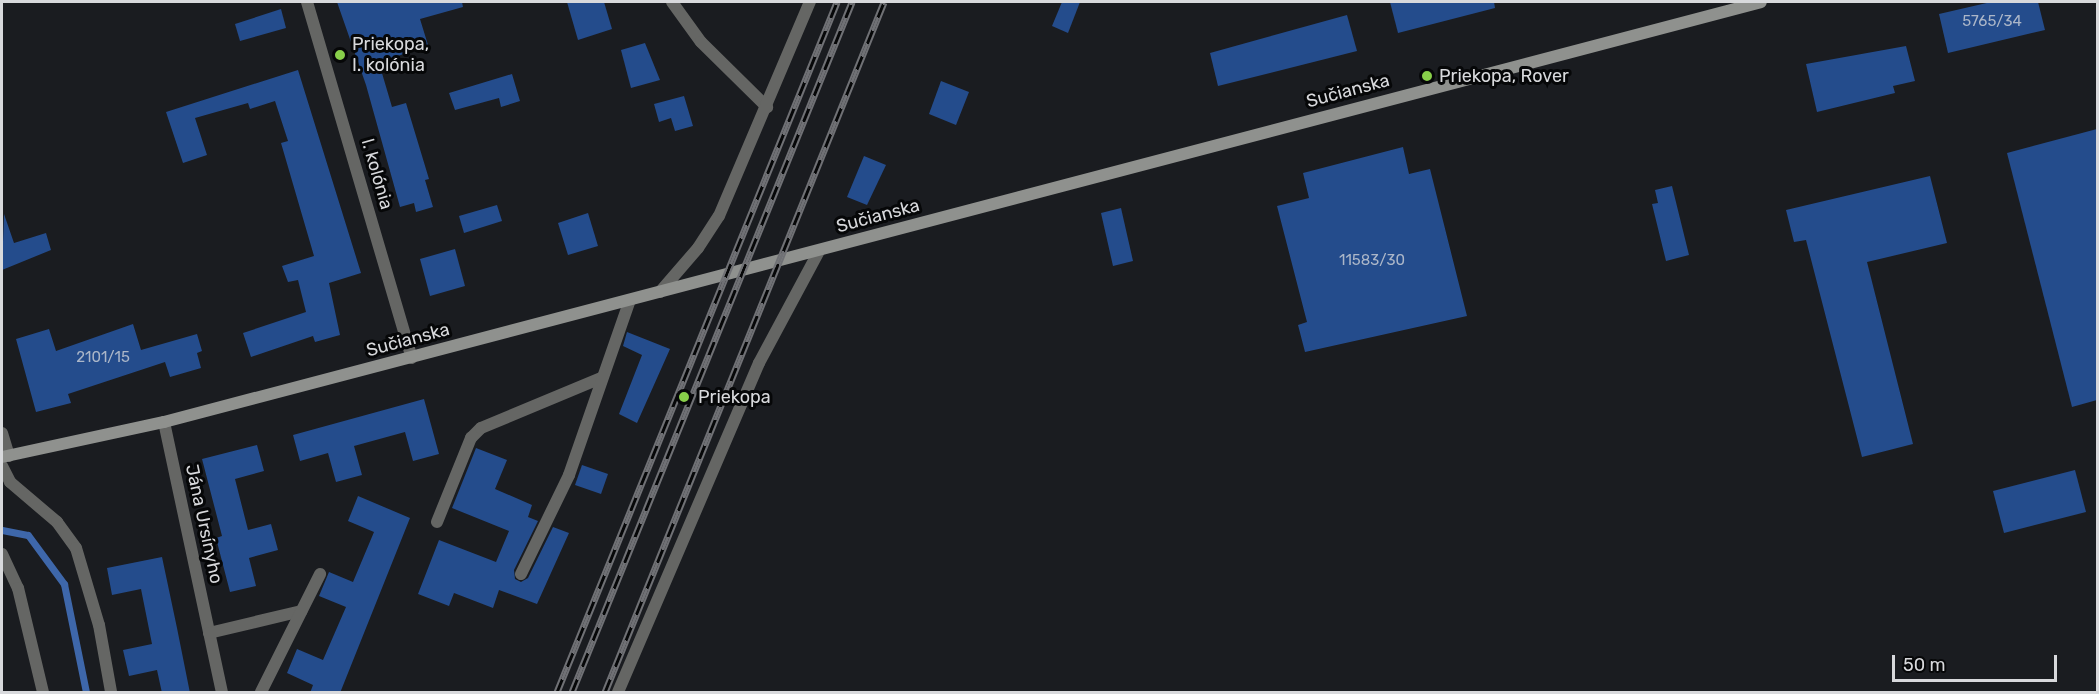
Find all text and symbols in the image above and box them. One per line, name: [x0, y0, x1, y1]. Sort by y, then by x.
house number: 5765/34: [1962, 13, 2022, 31]
place label: Priekopa, I. kolónia: [352, 34, 429, 76]
marker: Priekopa, I. kolónia: [333, 48, 347, 62]
place label: Priekopa, Rover: [1439, 65, 1569, 87]
marker: Priekopa, Rover: [1420, 69, 1434, 83]
street label: Sučianska: [1304, 70, 1392, 112]
street label: I. kolónia: [357, 136, 397, 212]
street label: Sučianska: [834, 195, 922, 237]
house number: 11583/30: [1339, 252, 1405, 270]
street label: Sučianska: [364, 319, 452, 361]
house number: 2101/15: [76, 349, 130, 367]
place label: Priekopa: [698, 386, 771, 408]
marker: Priekopa: [675, 388, 693, 406]
street label: Jána Ursínyho: [181, 462, 227, 586]
scale bar: [1895, 643, 2060, 681]
text: 50 m: [1903, 654, 1946, 676]

